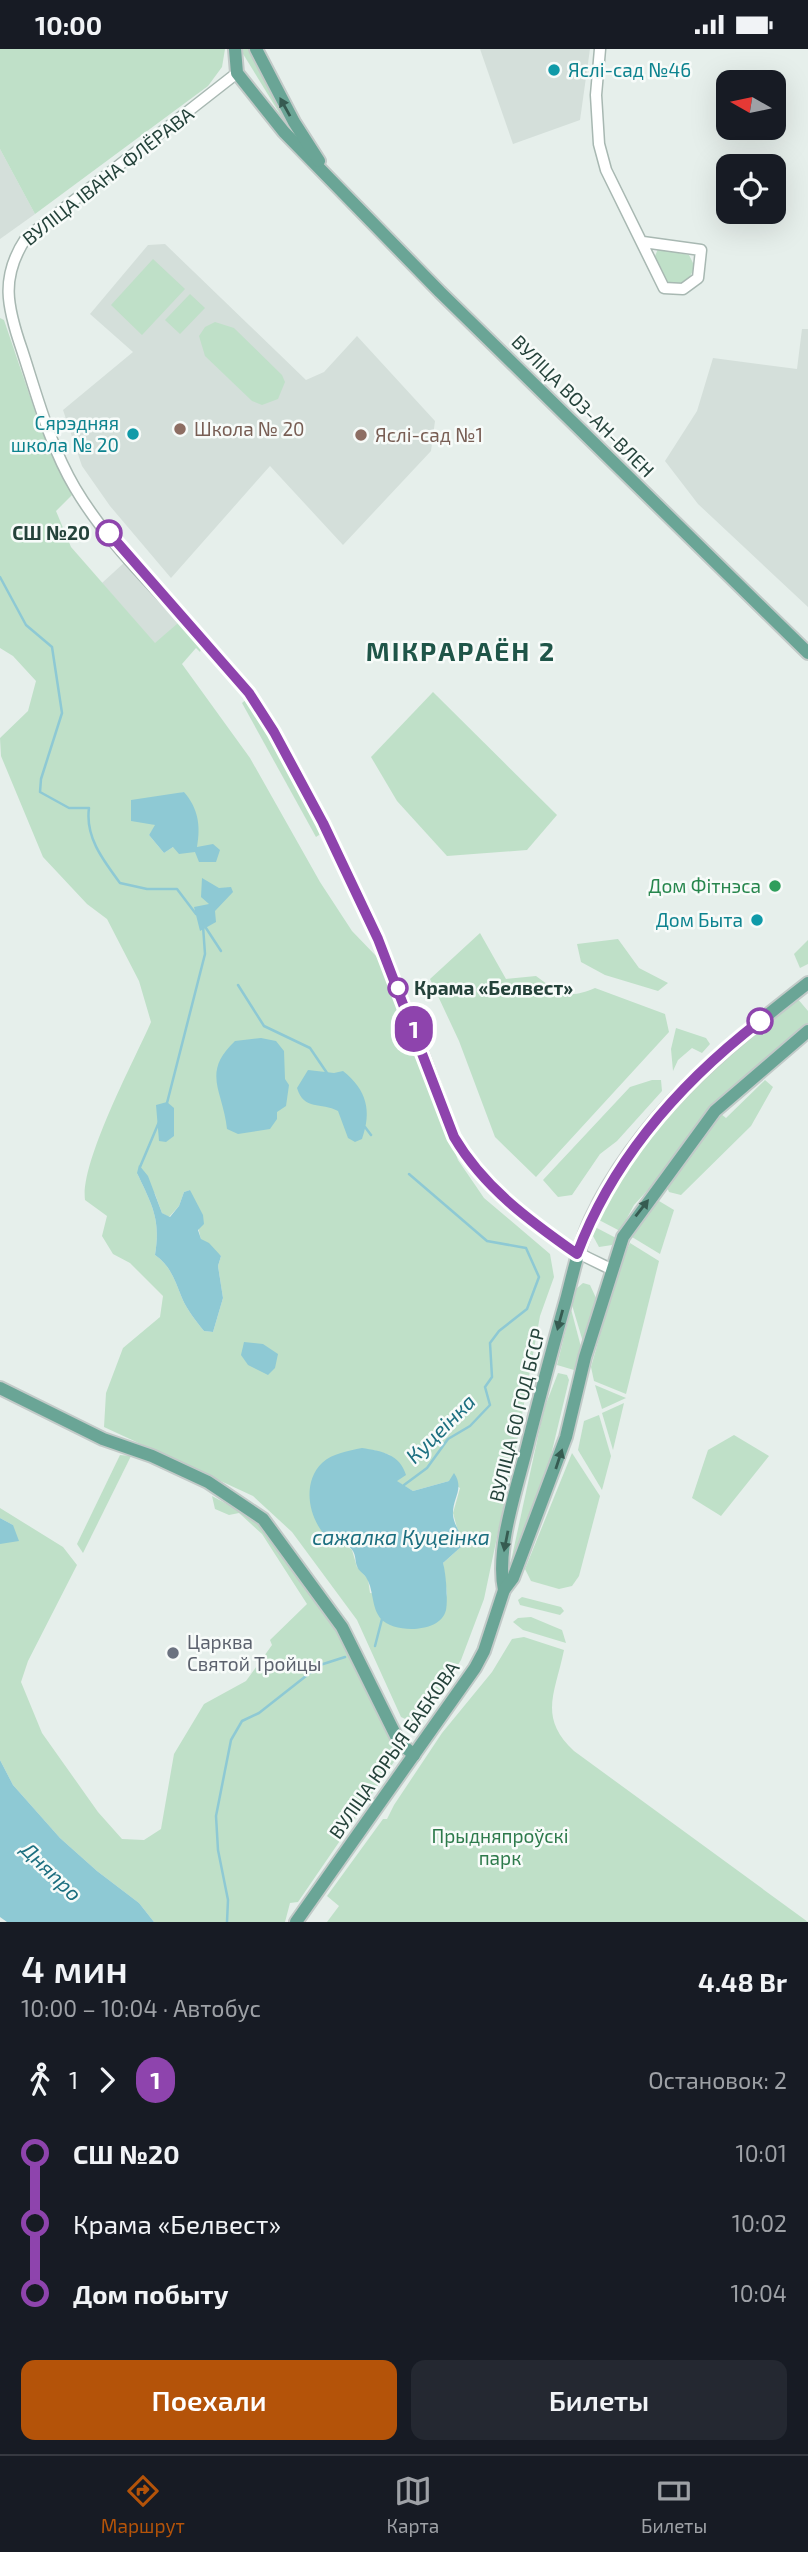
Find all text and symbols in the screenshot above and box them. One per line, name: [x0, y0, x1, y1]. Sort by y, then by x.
text: 10:00: [35, 9, 102, 40]
place label: Яслі-сад №46: [568, 58, 691, 81]
marker: Яслі-сад №46: [546, 62, 562, 78]
north arrow: [716, 70, 786, 140]
map controls: [716, 70, 786, 224]
one-way arrow: [279, 97, 291, 116]
street label: ВУЛІЦА ІВАНА ФЛЁРАВА: [18, 102, 198, 250]
button: locate: [716, 154, 786, 224]
street label: ВУЛІЦА ВОЗ-АН-ВЛЕН: [507, 330, 659, 482]
place label: Сярэдняя школа № 20: [11, 411, 119, 456]
place label: Школа № 20: [194, 417, 305, 440]
marker: Школа № 20: [172, 421, 188, 437]
place label: Яслі-сад №1: [375, 423, 483, 446]
marker: Сярэдняя школа № 20: [125, 426, 141, 442]
marker: Яслі-сад №1: [353, 427, 369, 443]
marker: СШ №20: [96, 520, 122, 546]
place label: СШ №20: [12, 521, 90, 544]
district label: МІКРАРАЁН 2: [366, 635, 556, 666]
place label: Дом Фітнэса: [648, 874, 761, 897]
marker: Дом Фітнэса: [767, 878, 783, 894]
place label: Дом Быта: [656, 908, 743, 931]
marker: Дом Быта: [749, 912, 765, 928]
place label: Крама «Белвест»: [414, 976, 573, 999]
marker: Крама «Белвест»: [388, 978, 408, 998]
line badge: 1: [391, 1006, 437, 1052]
unlabelled marker: [747, 1008, 773, 1034]
text: 1: [409, 1014, 419, 1043]
one-way arrow: [634, 1200, 649, 1218]
one-way arrow: [554, 1309, 565, 1331]
street label: ВУЛІЦА 60 ГОД БССР: [484, 1326, 549, 1504]
water label: Куцеінка: [400, 1388, 480, 1468]
one-way arrow: [554, 1449, 565, 1470]
water label: сажалка Куцеінка: [312, 1524, 490, 1549]
one-way arrow: [500, 1530, 511, 1552]
place label: Царква Святой Тройцы: [187, 1630, 322, 1675]
marker: Царква Святой Тройцы: [165, 1645, 181, 1661]
street label: ВУЛІЦА ЮРЫЯ БАБКОВА: [324, 1657, 464, 1843]
park label: Прыдняпроўскі парк: [431, 1824, 569, 1869]
water label: Дняпро: [16, 1835, 87, 1906]
text: 4 мин: [21, 1945, 128, 1991]
text: 4.48 Br: [698, 1966, 787, 1997]
text: 10:00 – 10:04 · Автобус: [21, 1994, 261, 2022]
icon: walk: [21, 2061, 59, 2099]
icon: forward: [88, 2061, 126, 2099]
text: 1: [150, 2065, 161, 2094]
text: 1: [69, 2066, 78, 2094]
text: Остановок: 2: [648, 2066, 787, 2094]
text: СШ №20: [73, 2138, 180, 2169]
text: 10:01: [736, 2139, 787, 2167]
text: Крама «Белвест»: [73, 2208, 281, 2239]
text: 10:02: [732, 2209, 787, 2237]
text: Дом побыту: [73, 2278, 228, 2309]
text: 10:04: [731, 2279, 787, 2307]
button: Поехали: [21, 2360, 397, 2440]
button: Билеты: [411, 2360, 787, 2440]
tab: Маршрут: [101, 2472, 185, 2537]
tab: Карта: [387, 2472, 439, 2537]
tab: Билеты: [641, 2472, 707, 2537]

